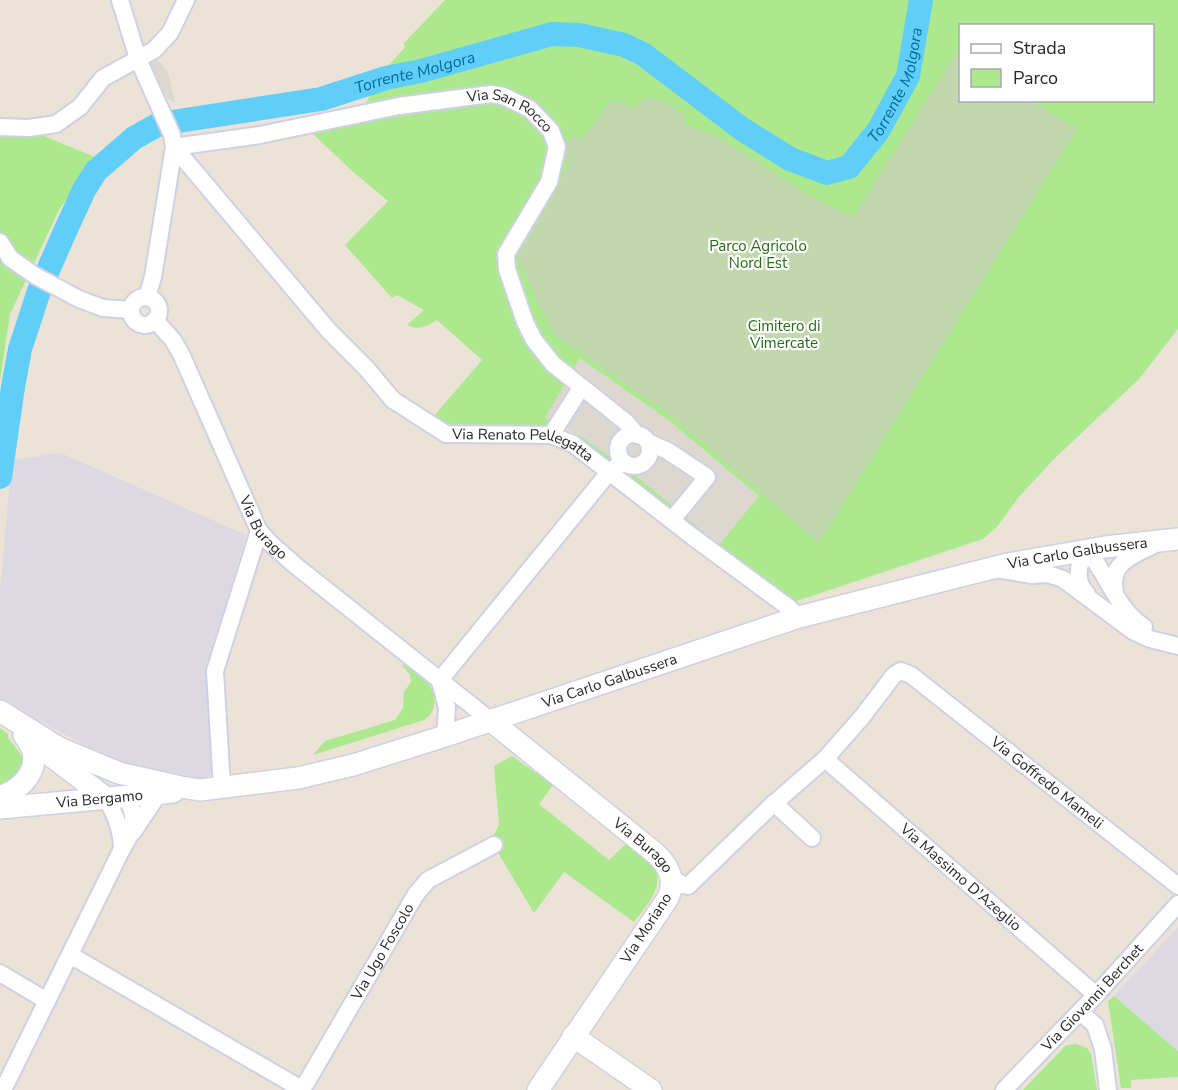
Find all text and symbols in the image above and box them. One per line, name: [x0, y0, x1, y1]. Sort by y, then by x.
legend: [959, 24, 1154, 102]
water label: Torrente Molgora: [862, 26, 928, 148]
text: Strada: [1013, 36, 1066, 60]
water label: Torrente Molgora: [352, 46, 478, 100]
text: Parco: [1013, 66, 1058, 90]
street label: Via San Rocco: [465, 84, 557, 137]
park label: Parco Agricolo Nord Est: [709, 236, 807, 273]
park label: Cimitero di Vimercate: [748, 316, 820, 353]
street label: Via Renato Pellegatta: [451, 424, 598, 466]
street label: Via Burago: [234, 492, 292, 564]
street label: Via Carlo Galbussera: [1005, 532, 1149, 574]
street label: Via Carlo Galbussera: [538, 649, 680, 713]
street label: Via Goffredo Mameli: [986, 731, 1108, 833]
street label: Via Bergamo: [54, 785, 144, 813]
street label: Via Burago: [608, 812, 678, 876]
street label: Via Massimo D'Azeglio: [895, 818, 1026, 936]
street label: Via Moriano: [615, 889, 676, 968]
street label: Via Ugo Foscolo: [346, 900, 418, 1005]
street label: Via Giovanni Berchet: [1036, 939, 1148, 1056]

